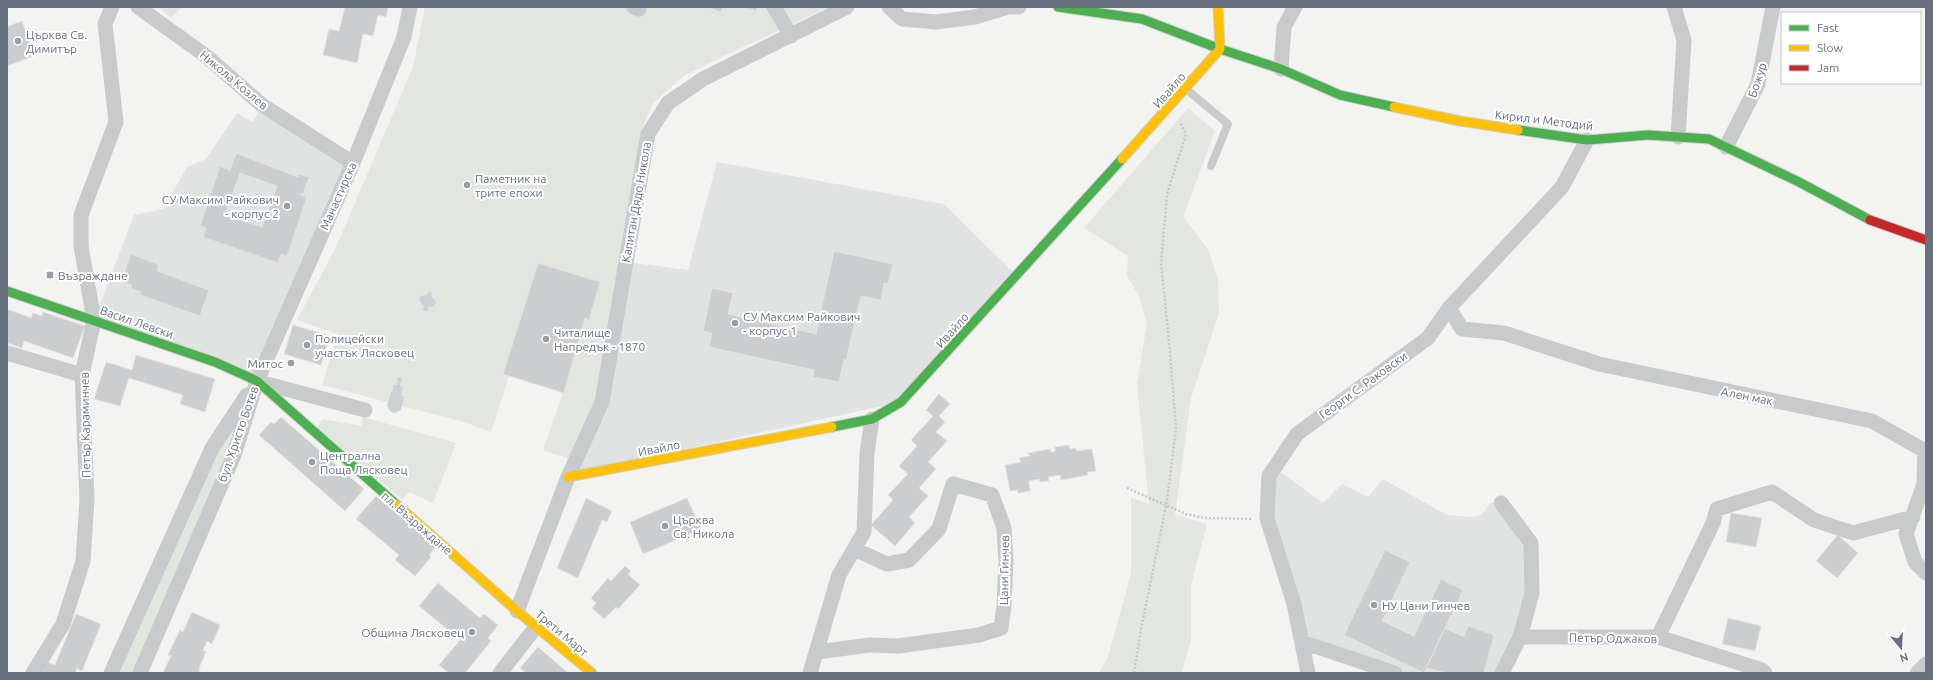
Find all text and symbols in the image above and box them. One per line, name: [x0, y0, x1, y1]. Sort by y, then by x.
legend: [1781, 12, 1921, 84]
text: Fast: [1817, 21, 1839, 34]
place label: Църква Св. Димитър: [26, 28, 87, 55]
marker: Църква Св. Димитър: [13, 36, 23, 46]
text: Slow: [1817, 41, 1843, 54]
street label: Никола Козлев: [197, 48, 271, 112]
street label: Божур: [1745, 61, 1769, 99]
text: Jam: [1817, 61, 1839, 74]
street label: Ивайло: [1150, 70, 1188, 110]
street label: Кирил и Методий: [1494, 108, 1594, 132]
street label: Капитан Дядо Никола: [619, 141, 653, 263]
street label: Манастирска: [317, 160, 359, 232]
place label: Паметник на трите епохи: [475, 172, 546, 199]
marker: Паметник на трите епохи: [462, 180, 472, 190]
place label: СУ Максим Райкович - корпус 2: [162, 193, 279, 220]
marker: СУ Максим Райкович - корпус 2: [282, 201, 292, 211]
place label: Възраждане: [58, 269, 128, 282]
marker: Възраждане: [45, 270, 55, 280]
street label: Васил Левски: [99, 303, 175, 341]
place label: СУ Максим Райкович - корпус 1: [743, 310, 860, 337]
street label: Ивайло: [933, 310, 971, 350]
marker: СУ Максим Райкович - корпус 1: [730, 318, 740, 328]
place label: Читалище Напредък - 1870: [554, 326, 646, 353]
place label: Полицейски участък Лясковец: [315, 332, 414, 359]
marker: Читалище Напредък - 1870: [541, 334, 551, 344]
marker: Полицейски участък Лясковец: [302, 340, 312, 350]
street label: Георги С. Раковски: [1317, 349, 1409, 421]
place label: Митос: [248, 357, 283, 370]
marker: Митос: [286, 358, 296, 368]
street label: Петър Караминчев: [78, 372, 92, 478]
street label: бул. Христо Ботев: [215, 384, 261, 484]
street label: Ален мак: [1720, 385, 1774, 407]
street label: Ивайло: [637, 438, 681, 458]
place label: Централна Поща Лясковец: [320, 449, 408, 476]
marker: Централна Поща Лясковец: [307, 457, 317, 467]
street label: пл. Възраждане: [379, 489, 455, 557]
place label: Църква Св. Никола: [673, 513, 734, 540]
marker: Църква Св. Никола: [660, 521, 670, 531]
street label: Цани Гинчев: [997, 535, 1011, 605]
place label: НУ Цани Гинчев: [1382, 599, 1470, 612]
marker: НУ Цани Гинчев: [1369, 600, 1379, 610]
street label: Трети Март: [533, 607, 591, 659]
place label: Община Лясковец: [361, 626, 464, 639]
marker: Община Лясковец: [467, 627, 477, 637]
north arrow: [1881, 628, 1921, 668]
street label: Петър Оджаков: [1569, 631, 1657, 645]
text: N: [1898, 651, 1910, 664]

